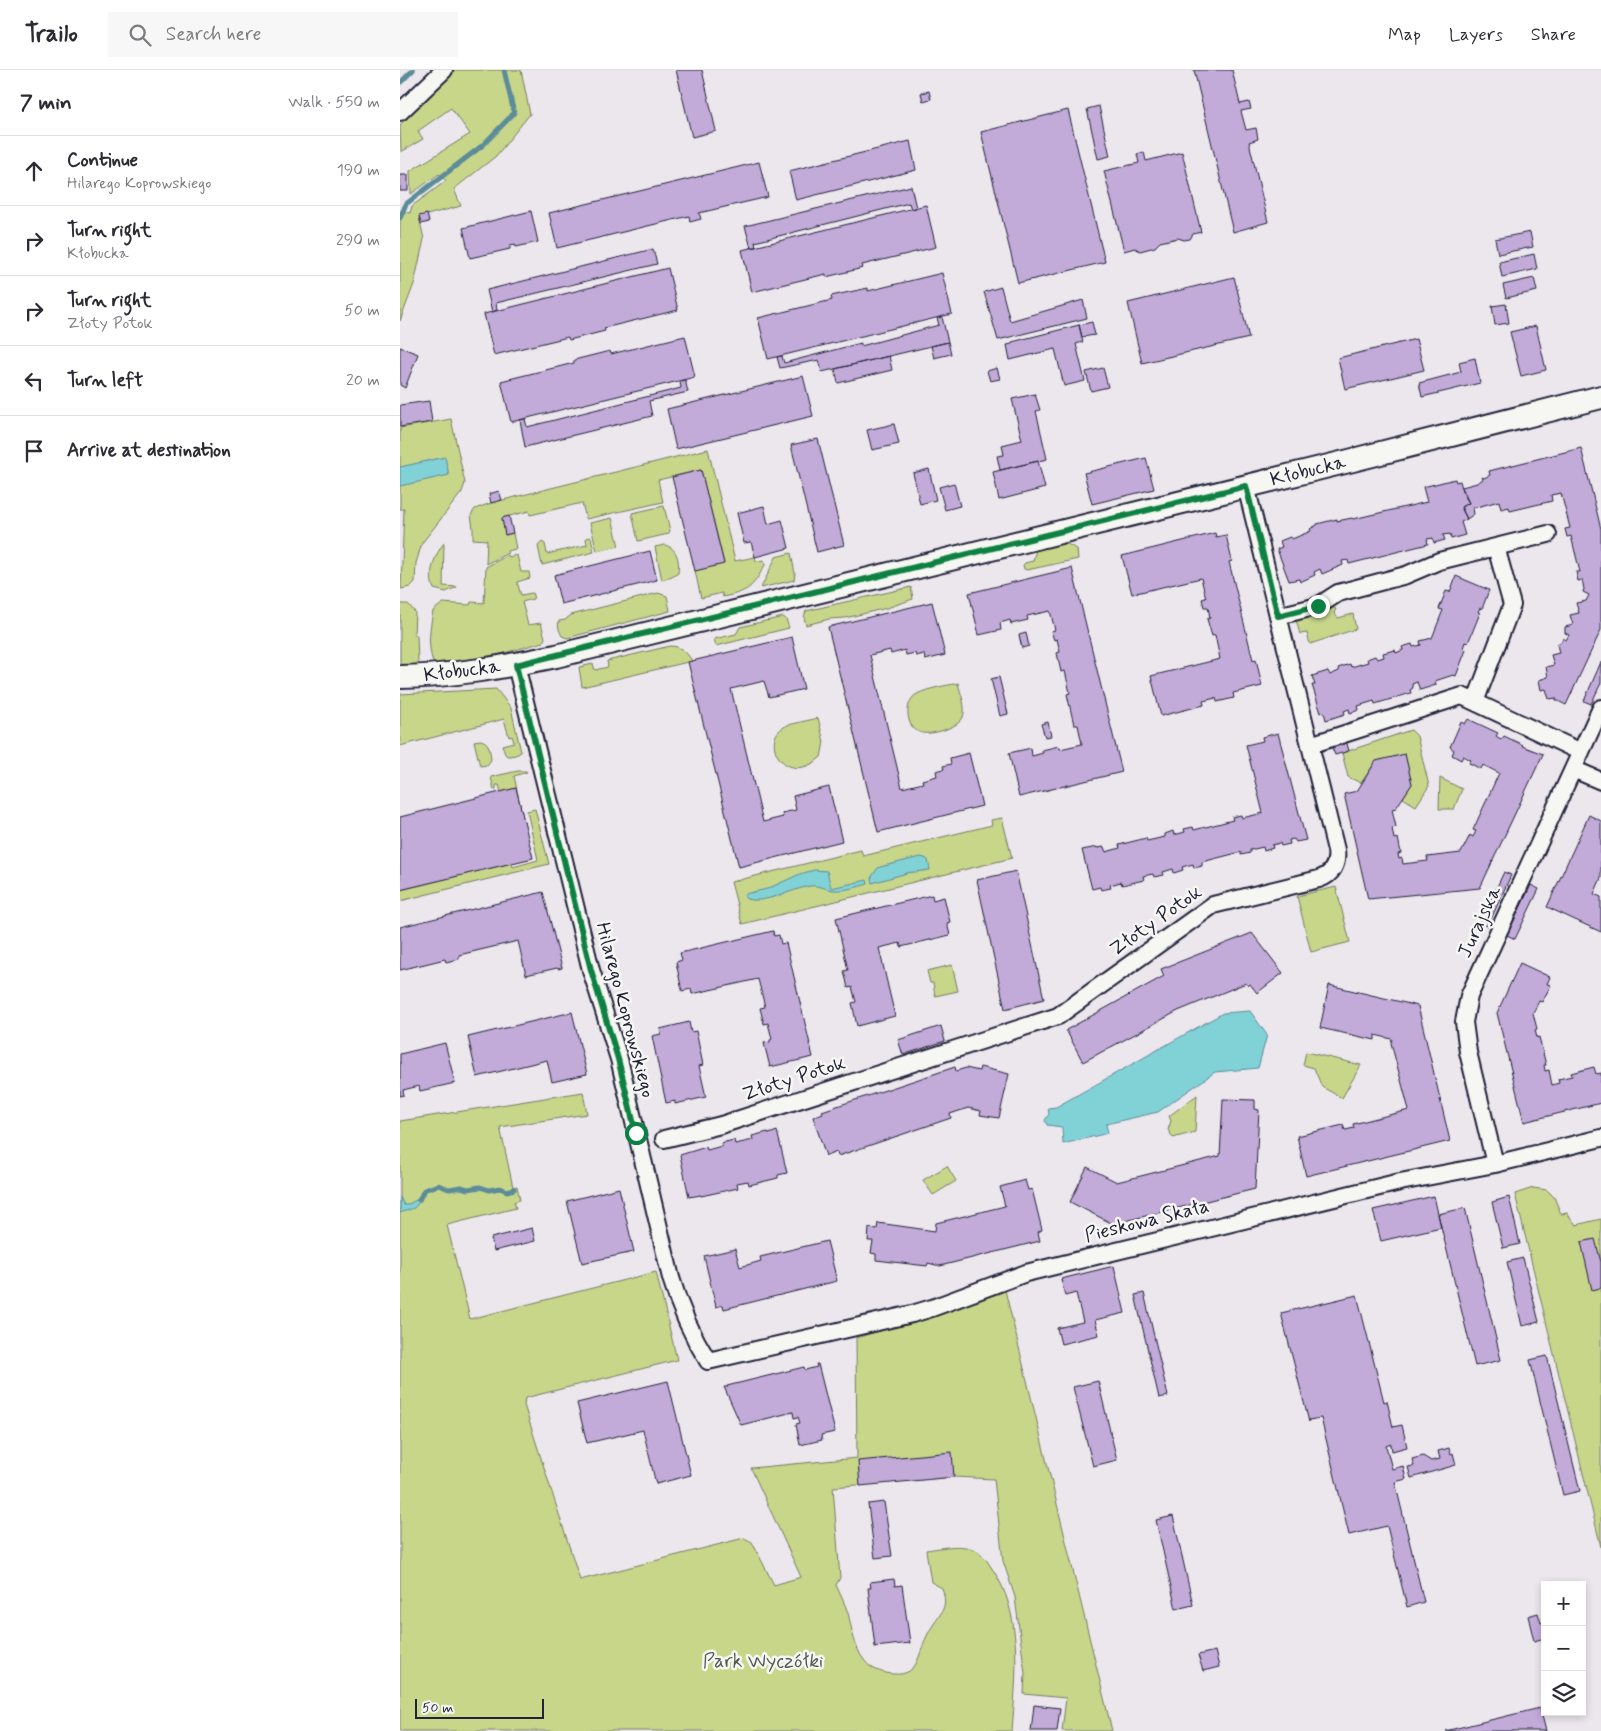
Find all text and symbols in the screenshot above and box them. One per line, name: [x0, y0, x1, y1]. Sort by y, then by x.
search box: [108, 12, 458, 57]
text: Trailo: [25, 19, 78, 50]
icon: search: [126, 21, 154, 49]
text: Search here: [166, 22, 261, 47]
text: Map: [1388, 23, 1421, 47]
text: Layers: [1449, 23, 1503, 47]
text: Share: [1531, 23, 1576, 47]
text: 7 min: [20, 89, 72, 117]
text: Walk · 550 m: [288, 92, 380, 113]
text: Continue: [67, 148, 138, 173]
icon: ahead: [20, 157, 48, 185]
text: 190 m: [337, 160, 380, 181]
text: Hilarego Koprowskiego: [67, 173, 211, 194]
text: Turn right: [67, 218, 151, 243]
icon: right: [20, 227, 48, 255]
text: 290 m: [336, 230, 380, 251]
text: Kłobucka: [67, 243, 129, 264]
text: Turn right: [67, 288, 151, 313]
icon: right: [20, 297, 48, 325]
text: 50 m: [344, 300, 380, 321]
text: Złoty Potok: [67, 313, 152, 334]
icon: left: [20, 367, 48, 395]
text: Turn left: [67, 368, 143, 393]
text: 20 m: [346, 370, 380, 391]
icon: arrive: [20, 437, 48, 465]
text: Arrive at destination: [67, 438, 231, 463]
street label: Kłobucka: [1267, 448, 1350, 493]
route end: [1307, 595, 1330, 618]
street label: Kłobucka: [422, 653, 503, 689]
street label: Złoty Potok: [1105, 879, 1207, 963]
street label: Jurajska: [1452, 881, 1509, 962]
street label: Hilarego Koprowskiego: [589, 919, 661, 1101]
street label: Złoty Potok: [739, 1050, 849, 1108]
route start: [625, 1122, 648, 1145]
street label: Pieskowa Skała: [1082, 1192, 1212, 1250]
map controls: [1541, 1581, 1586, 1716]
button: +: [1541, 1581, 1586, 1626]
button: −: [1541, 1626, 1586, 1671]
park label: Park Wyczółki: [703, 1648, 823, 1675]
button: layers: [1541, 1671, 1586, 1716]
scale bar: [415, 1696, 544, 1719]
text: 50 m: [422, 1699, 453, 1717]

